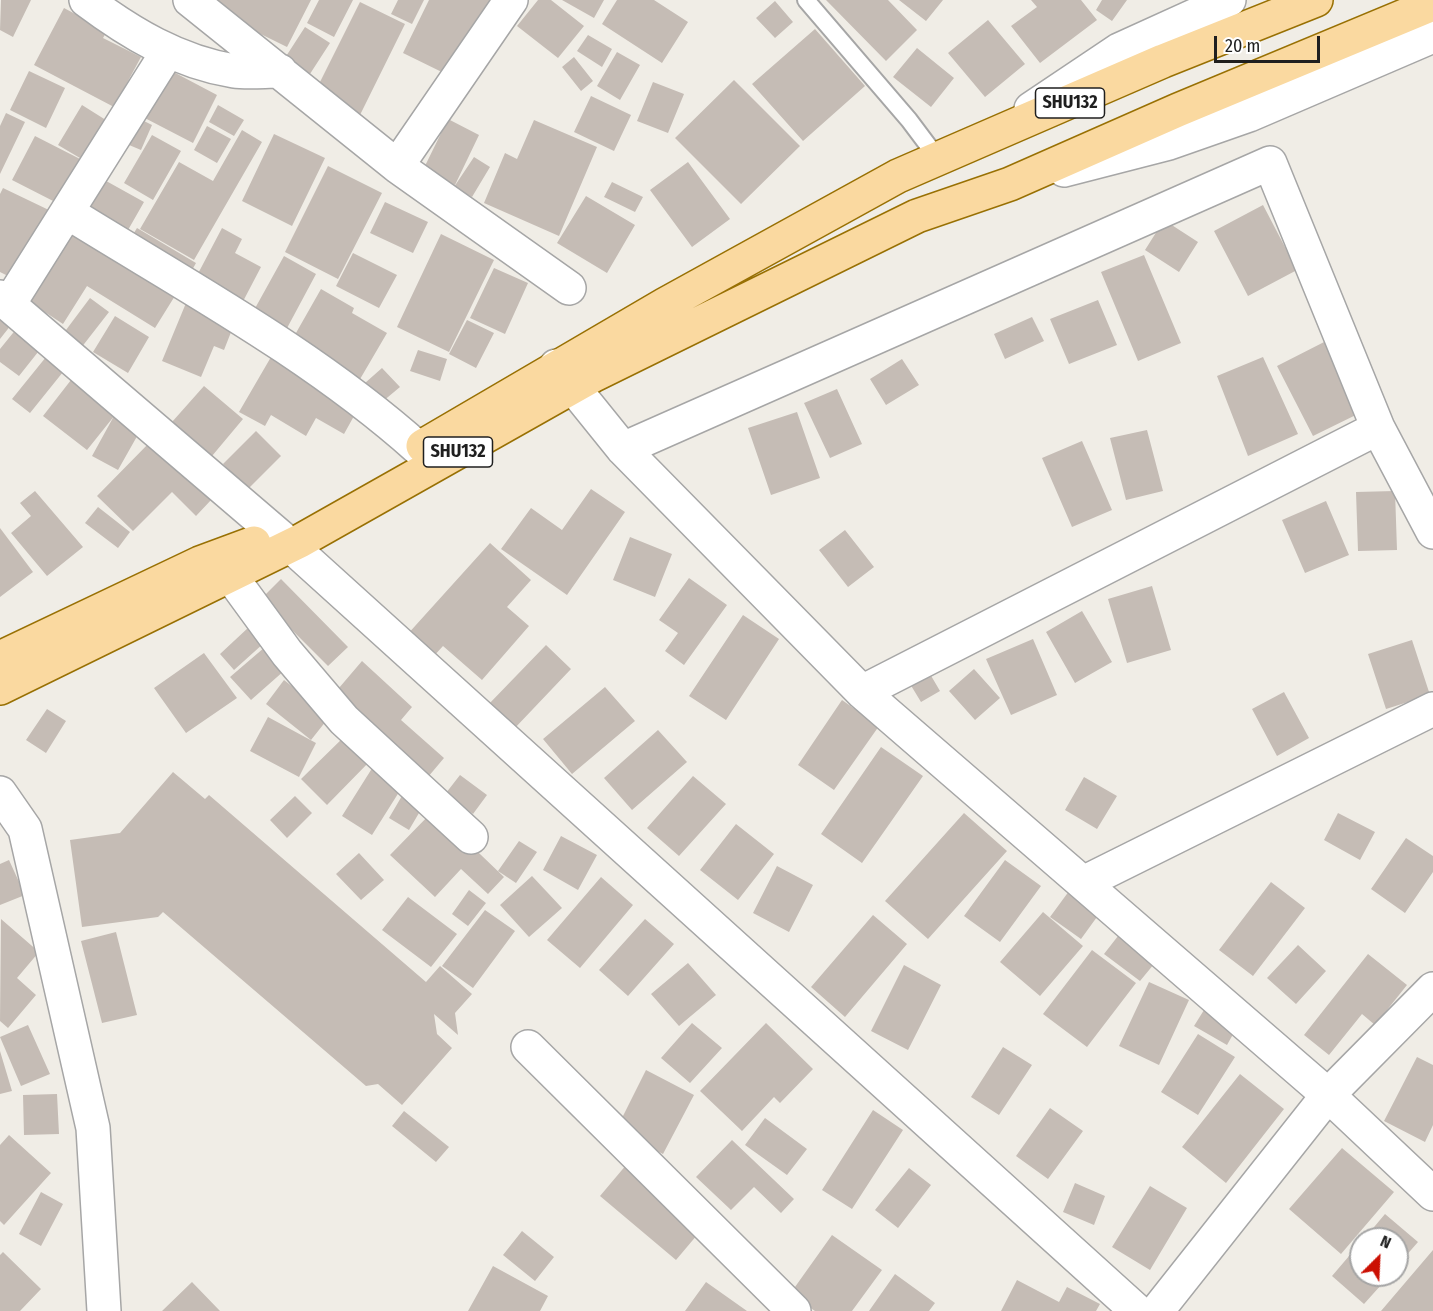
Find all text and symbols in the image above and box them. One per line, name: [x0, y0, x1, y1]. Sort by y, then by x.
scale bar: [1217, 24, 1324, 62]
text: 20 m: [1225, 35, 1260, 57]
road number: SHU132: [1036, 88, 1104, 118]
road number: SHU132: [424, 437, 492, 467]
north arrow: [1349, 1227, 1409, 1287]
text: N: [1377, 1231, 1394, 1253]

